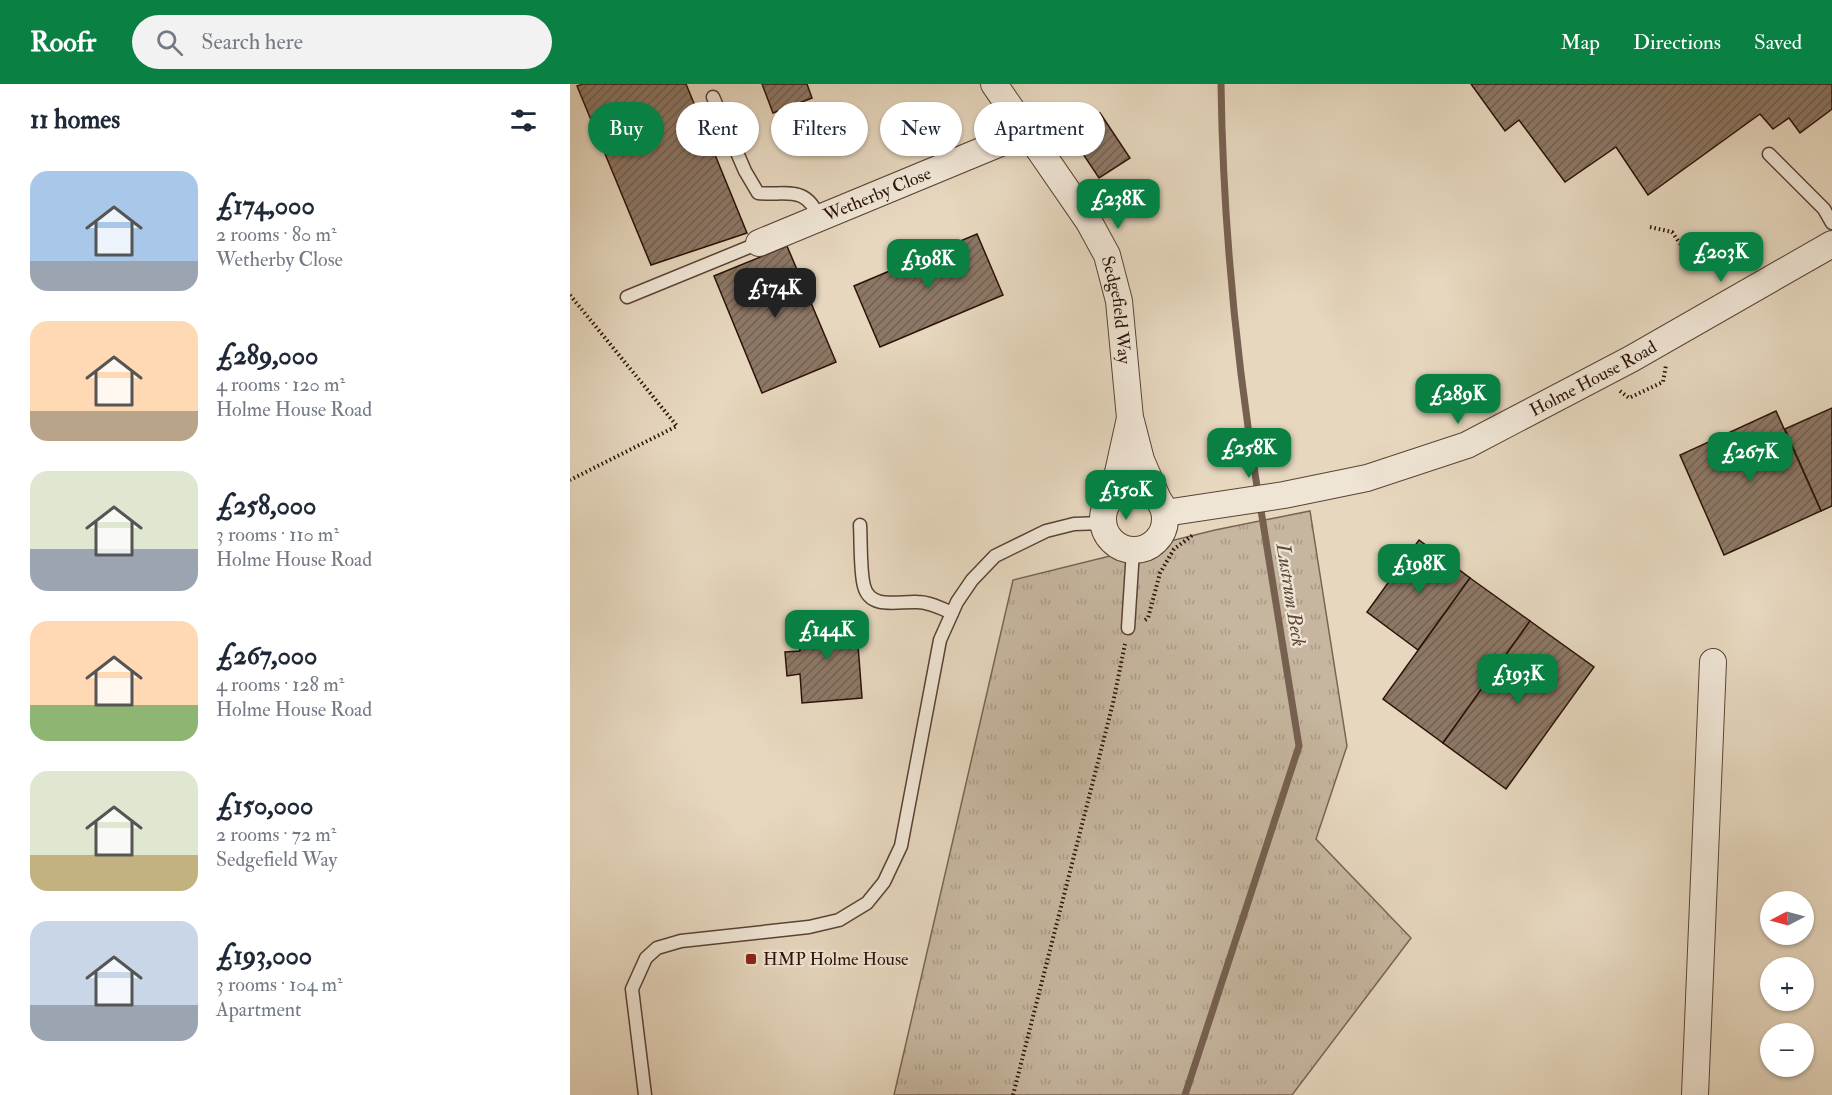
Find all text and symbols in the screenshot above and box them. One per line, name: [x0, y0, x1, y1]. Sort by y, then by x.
search box: [132, 15, 552, 69]
text: Roofr: [30, 25, 96, 60]
icon: search: [153, 26, 186, 59]
text: Search here: [201, 28, 303, 56]
text: Map: [1560, 29, 1600, 56]
text: Directions: [1633, 29, 1721, 56]
text: Saved: [1754, 29, 1802, 56]
chip: Buy: [588, 102, 664, 156]
chip: Rent: [676, 102, 759, 156]
chip: Filters: [771, 102, 868, 156]
chip: New: [880, 102, 962, 156]
chip: Apartment: [974, 102, 1105, 156]
text: 11 homes: [30, 104, 120, 136]
icon: filters: [507, 104, 540, 137]
street label: Wetherby Close: [819, 161, 935, 227]
pin: £238K: [1076, 179, 1160, 230]
text: £238K: [1091, 186, 1145, 211]
text: £174,000: [216, 190, 315, 222]
icon: home: [78, 195, 150, 267]
text: 2 rooms · 80 m²: [216, 222, 337, 247]
pin: £203K: [1679, 232, 1763, 283]
pin: £198K: [886, 239, 970, 290]
text: £203K: [1693, 239, 1749, 264]
text: £198K: [901, 246, 955, 271]
text: Wetherby Close: [216, 247, 343, 272]
street label: Sedgefield Way: [1096, 253, 1136, 366]
pin: £174K: [733, 268, 817, 319]
text: £174K: [748, 275, 802, 300]
street label: Holme House Road: [1526, 335, 1661, 422]
text: £289,000: [216, 340, 318, 372]
icon: home: [78, 345, 150, 417]
text: 4 rooms · 120 m²: [216, 372, 345, 397]
pin: £289K: [1416, 374, 1500, 425]
text: £289K: [1429, 381, 1487, 406]
text: Holme House Road: [216, 397, 372, 422]
pin: £258K: [1207, 428, 1291, 479]
pin: £267K: [1708, 432, 1792, 483]
text: £258K: [1221, 435, 1277, 460]
text: £267K: [1722, 439, 1778, 464]
pin: £150K: [1084, 470, 1168, 521]
text: £150K: [1099, 477, 1153, 502]
text: £258,000: [216, 490, 316, 522]
icon: home: [78, 495, 150, 567]
text: 3 rooms · 110 m²: [216, 522, 339, 547]
water label: Lustrum Beck: [1270, 541, 1311, 648]
pin: £198K: [1377, 544, 1461, 595]
text: Holme House Road: [216, 547, 372, 572]
text: £198K: [1392, 551, 1446, 576]
pin: £144K: [785, 610, 869, 661]
text: £144K: [799, 617, 855, 642]
text: £267,000: [216, 640, 317, 672]
icon: home: [78, 645, 150, 717]
pin: £193K: [1476, 654, 1560, 705]
text: £193K: [1492, 661, 1544, 686]
text: 4 rooms · 128 m²: [216, 672, 344, 697]
text: Holme House Road: [216, 697, 372, 722]
text: £150,000: [216, 790, 313, 822]
icon: home: [78, 795, 150, 867]
text: 2 rooms · 72 m²: [216, 822, 336, 847]
text: Sedgefield Way: [216, 847, 337, 872]
north arrow: [1760, 891, 1814, 945]
map controls: [1760, 891, 1814, 1077]
text: £193,000: [216, 940, 312, 972]
icon: home: [78, 945, 150, 1017]
place label: HMP Holme House: [763, 948, 909, 971]
marker: HMP Holme House: [744, 952, 758, 966]
button: +: [1760, 957, 1814, 1011]
text: 3 rooms · 104 m²: [216, 972, 343, 997]
text: Apartment: [216, 997, 301, 1022]
button: −: [1760, 1023, 1814, 1077]

